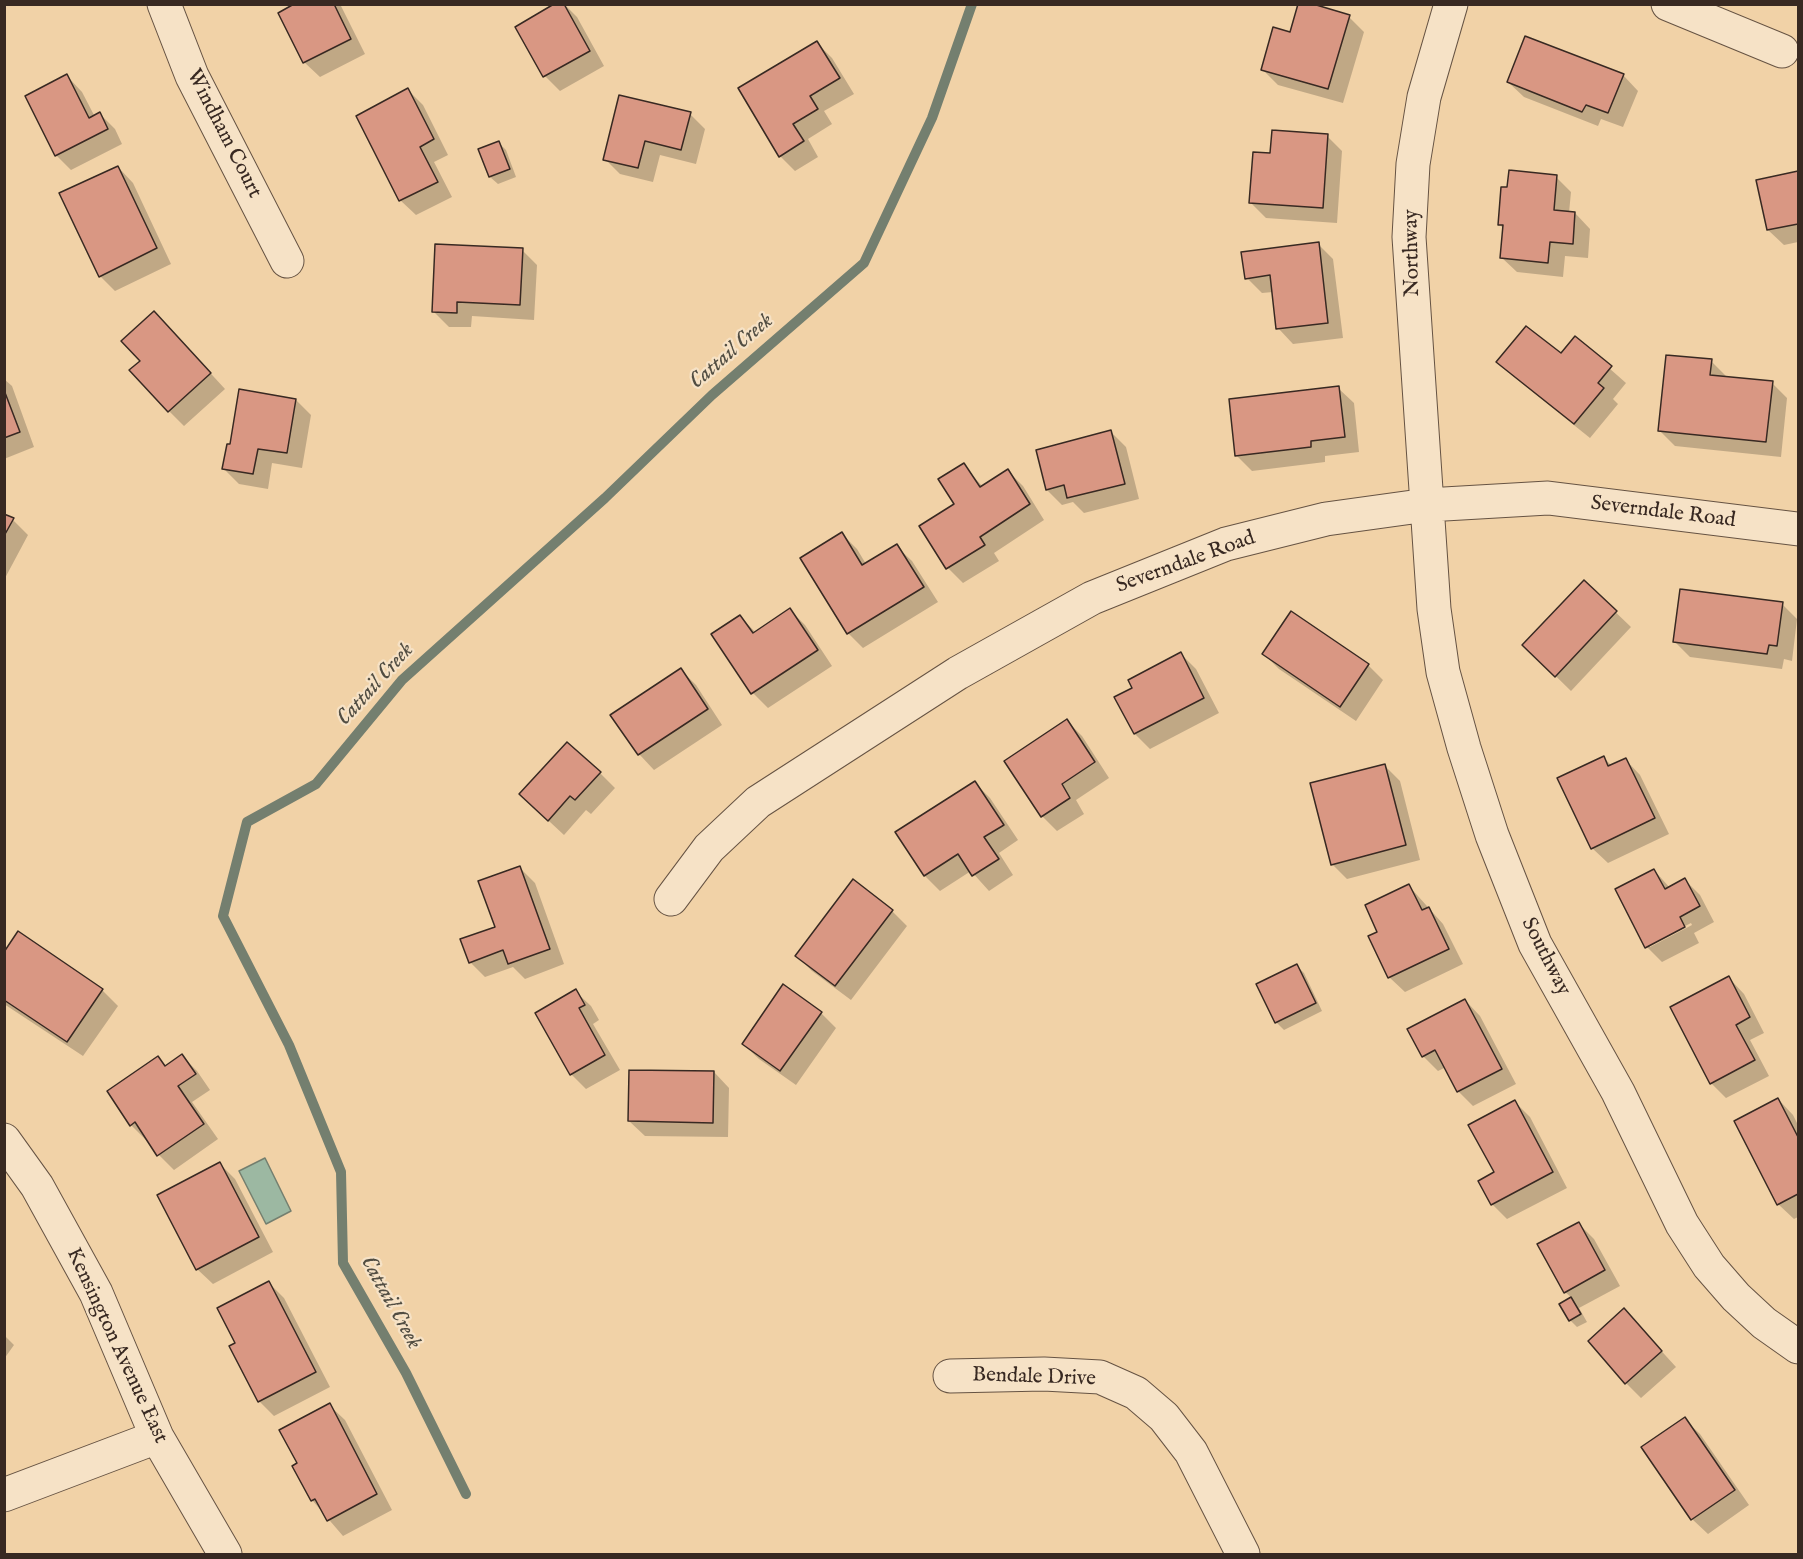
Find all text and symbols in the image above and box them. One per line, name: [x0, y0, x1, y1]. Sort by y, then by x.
street label: Windham Court: [180, 65, 266, 203]
street label: Northway: [1400, 209, 1426, 297]
water label: Cattail Creek: [685, 308, 779, 396]
street label: Severndale Road: [1589, 492, 1737, 534]
street label: Severndale Road: [1113, 526, 1259, 600]
water label: Cattail Creek: [332, 638, 420, 732]
street label: Southway: [1515, 914, 1575, 1000]
street label: Kensington Avenue East: [60, 1244, 172, 1448]
water label: Cattail Creek: [354, 1252, 426, 1354]
street label: Bendale Drive: [972, 1363, 1096, 1393]

